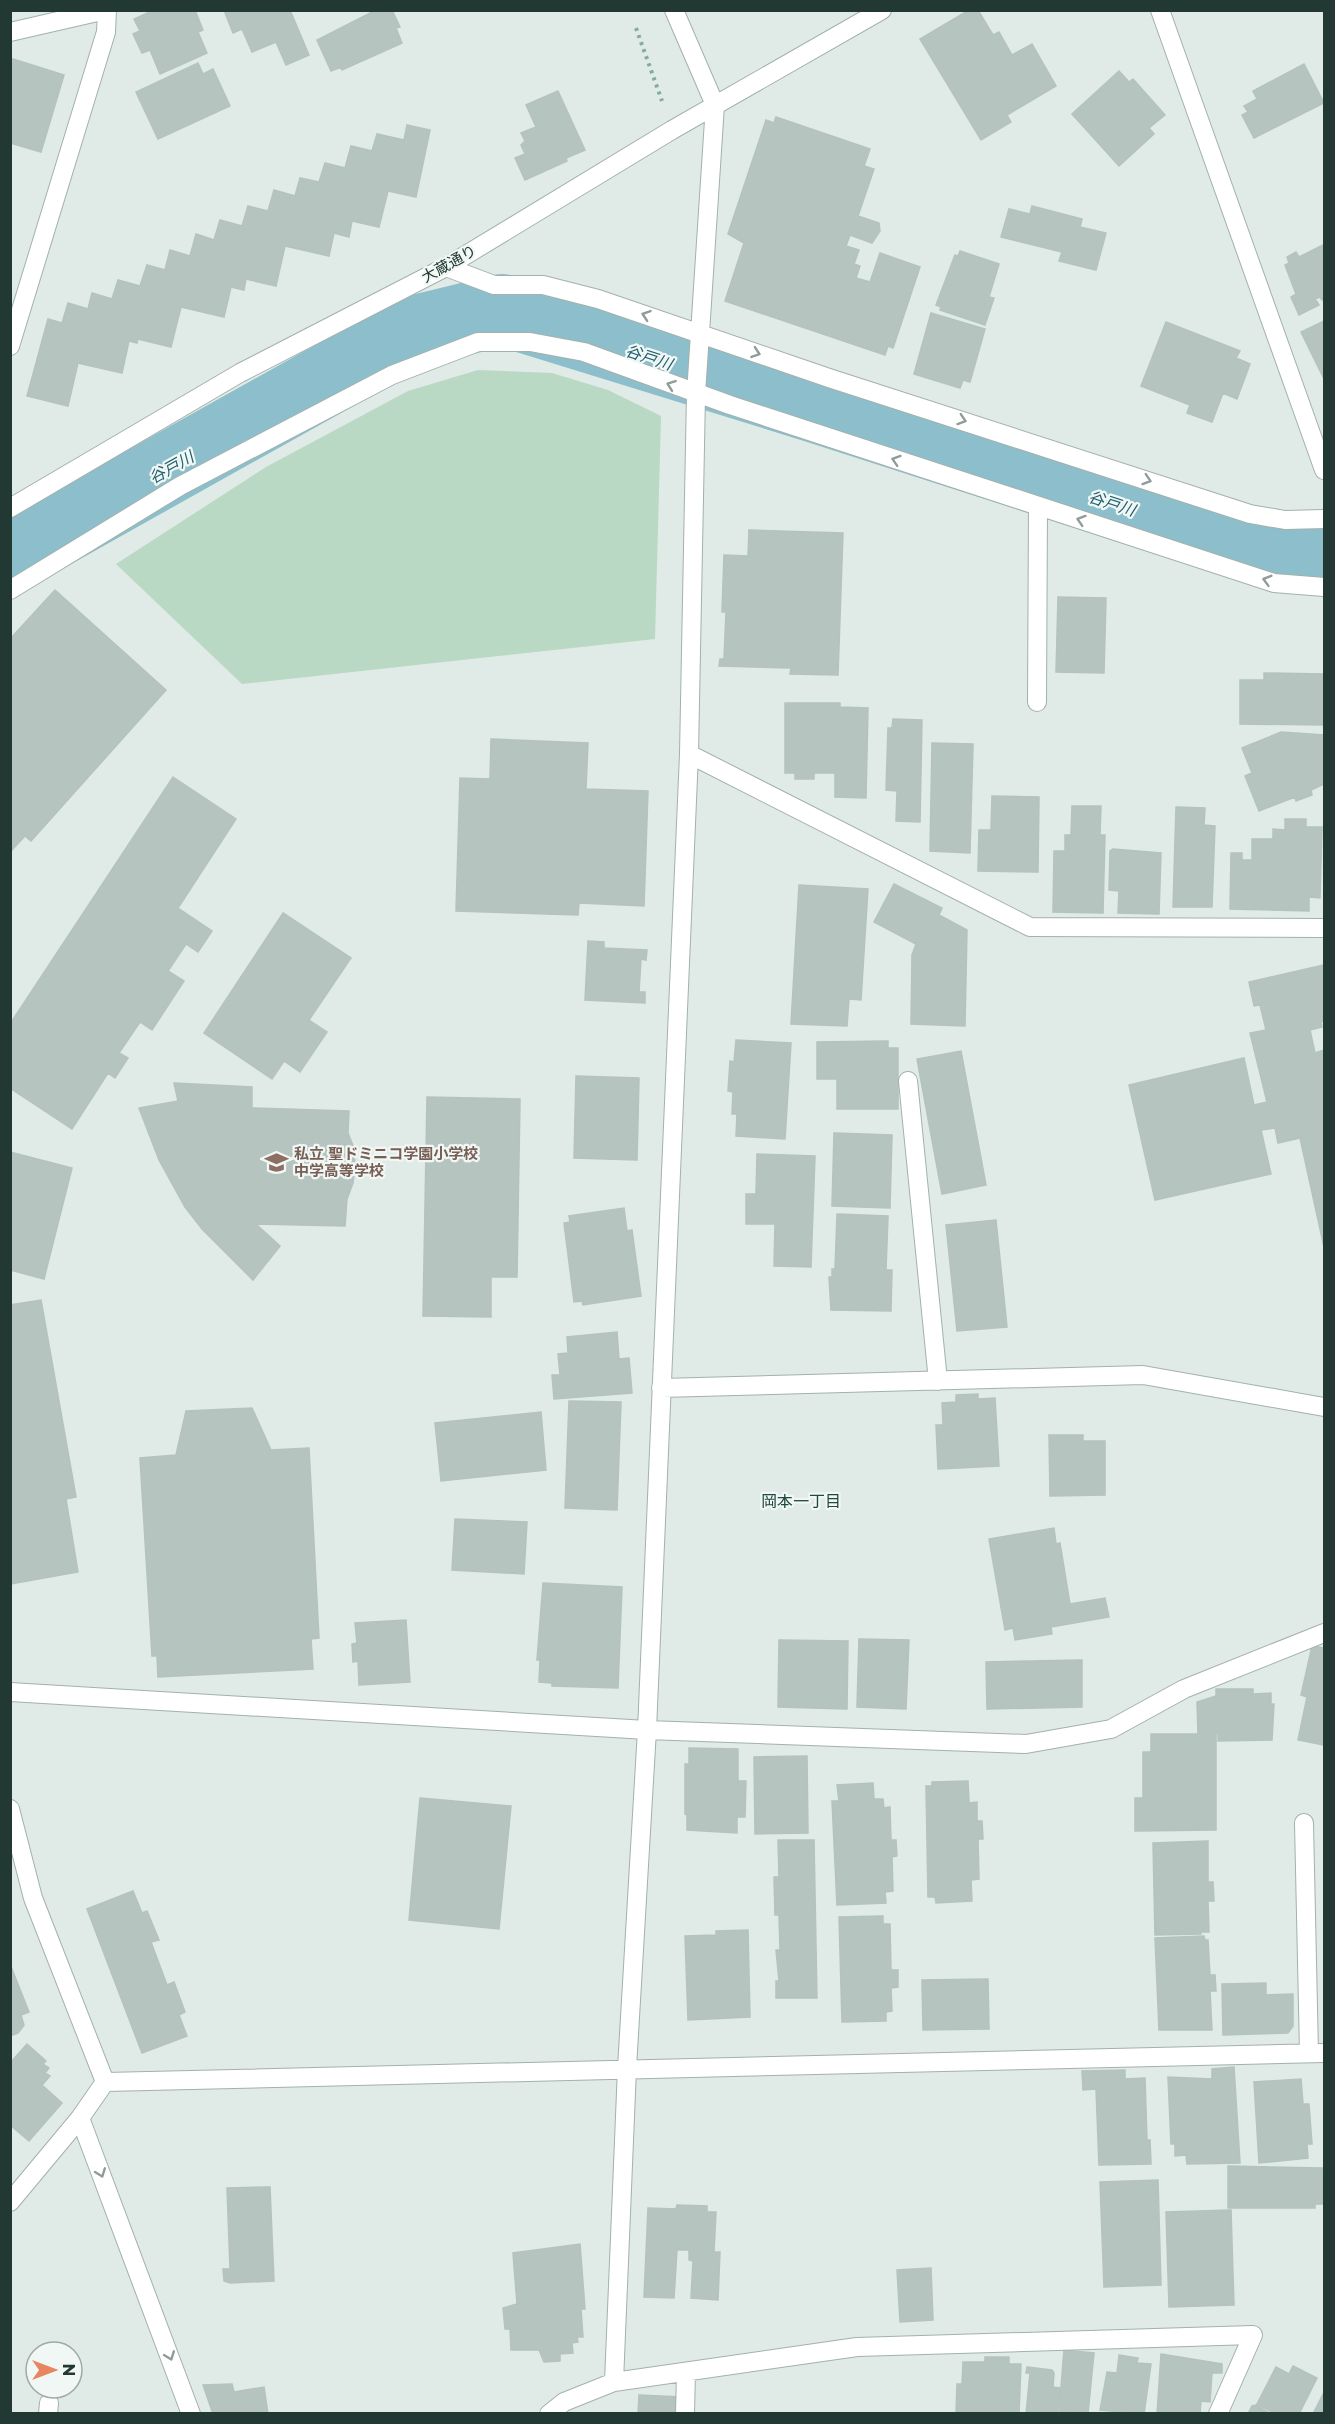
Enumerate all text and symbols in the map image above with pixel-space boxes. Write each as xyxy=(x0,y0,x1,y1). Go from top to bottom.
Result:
street label: 大蔵通り xyxy=(418,241,480,286)
one-way arrow xyxy=(641,310,652,322)
water label: 谷戸川 xyxy=(623,341,677,375)
one-way arrow xyxy=(750,346,761,359)
one-way arrow xyxy=(666,379,677,392)
one-way arrow xyxy=(956,413,967,425)
water label: 谷戸川 xyxy=(146,447,199,487)
one-way arrow xyxy=(891,455,902,467)
one-way arrow xyxy=(1141,472,1152,485)
water label: 谷戸川 xyxy=(1086,487,1140,521)
one-way arrow xyxy=(1076,515,1087,528)
one-way arrow xyxy=(1262,575,1273,587)
place label: 私立 聖ドミニコ学園小学校 中学高等学校 xyxy=(294,1144,478,1180)
school or university icon: 私立 聖ドミニコ学園小学校 中学高等学校 xyxy=(263,1150,289,1176)
district label: 岡本一丁目 xyxy=(761,1492,841,1511)
one-way arrow xyxy=(94,2167,106,2178)
north arrow xyxy=(24,2340,84,2400)
one-way arrow xyxy=(162,2350,175,2361)
text: N xyxy=(59,2364,78,2376)

